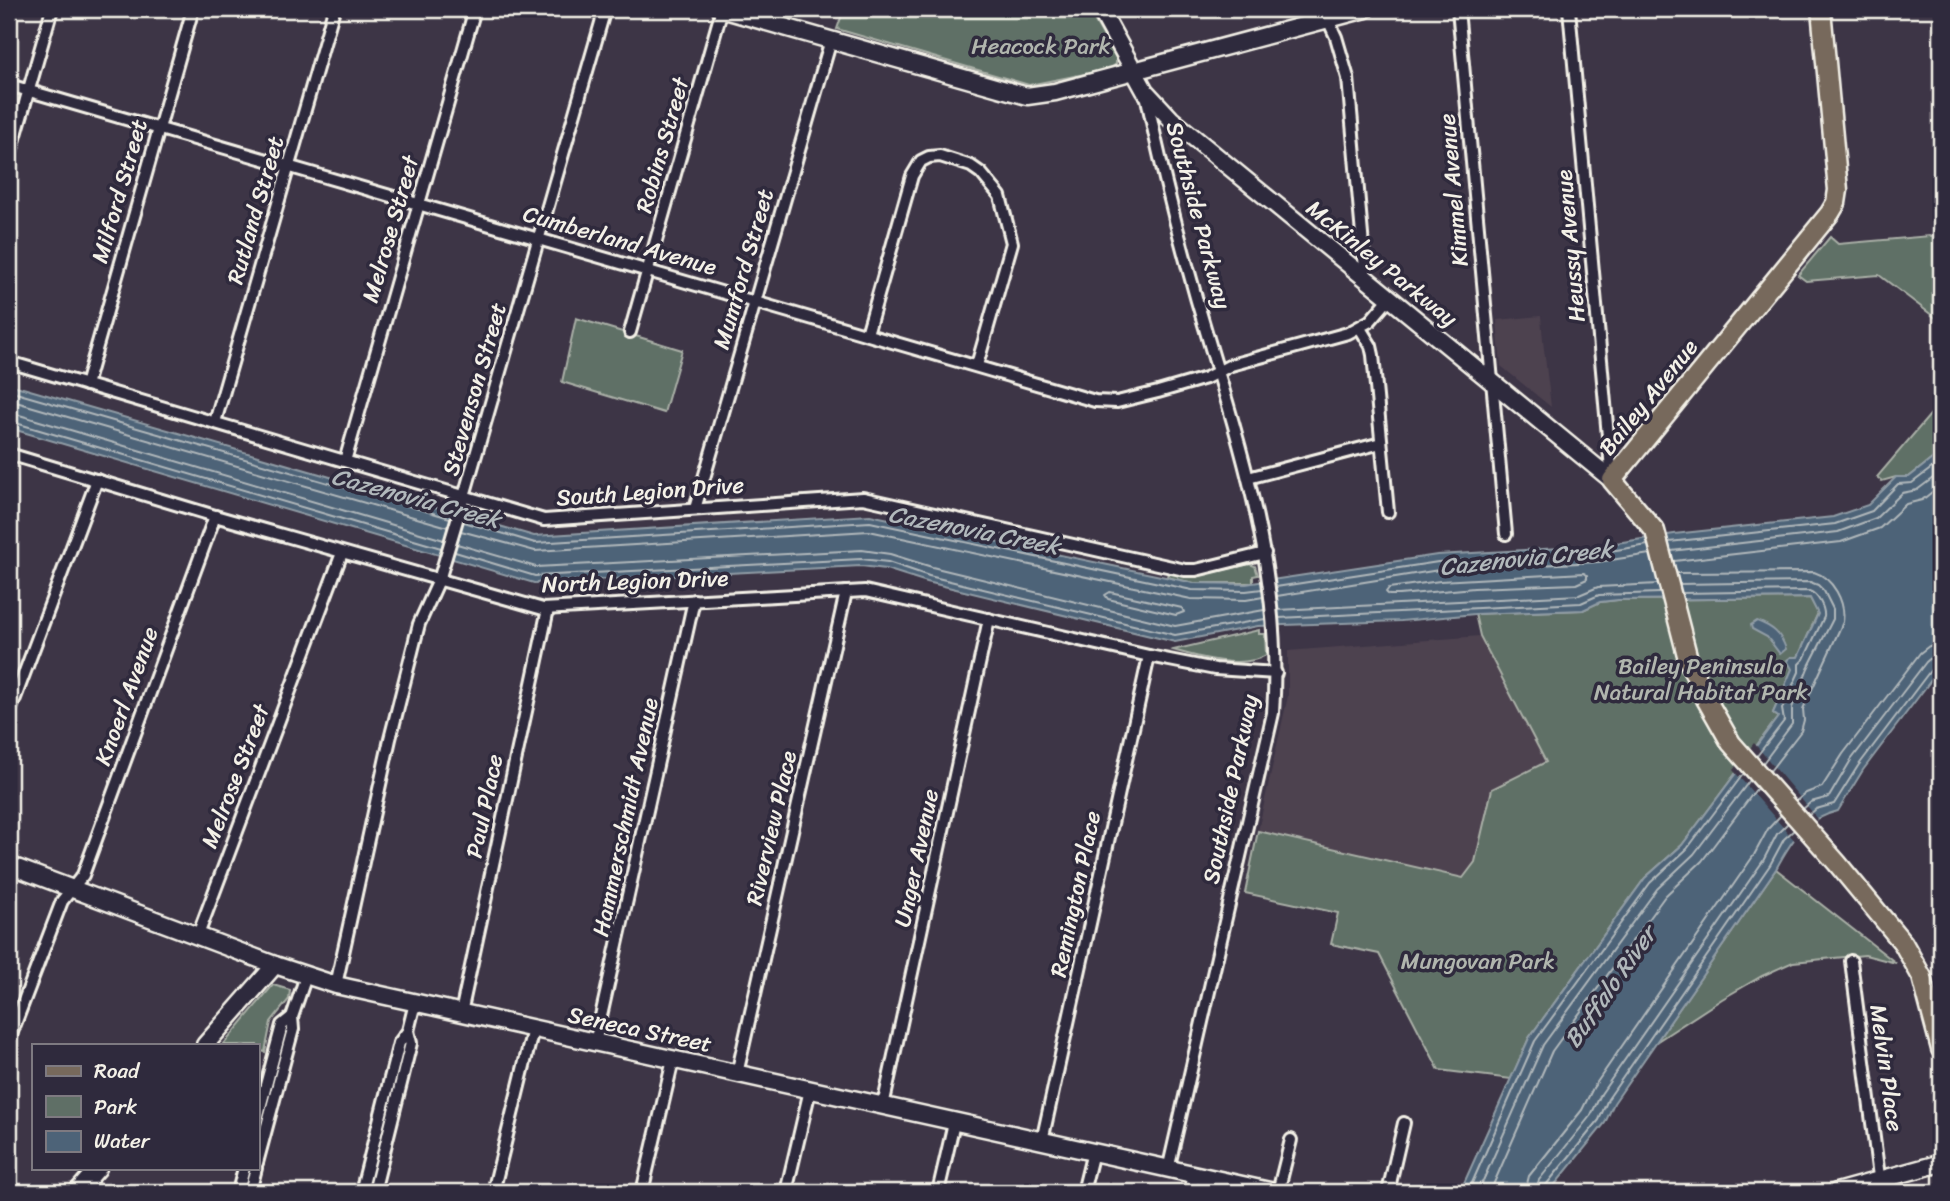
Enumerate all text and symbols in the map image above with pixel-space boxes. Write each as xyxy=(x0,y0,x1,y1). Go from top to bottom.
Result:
park label: Heacock Park xyxy=(971,26,1111,67)
street label: Robins Street xyxy=(624,71,702,218)
street label: Kimmel Avenue xyxy=(1426,112,1481,268)
street label: Milford Street xyxy=(79,114,160,268)
street label: Southside Parkway xyxy=(1154,117,1243,314)
street label: Rutland Street xyxy=(215,131,296,289)
street label: Melrose Street xyxy=(350,149,432,308)
street label: Heussy Avenue xyxy=(1543,168,1598,324)
street label: Mumford Street xyxy=(701,184,786,354)
street label: McKinley Parkway xyxy=(1297,189,1467,338)
street label: Cumberland Avenue xyxy=(518,193,722,288)
street label: Stevenson Street xyxy=(430,298,519,481)
street label: Bailey Avenue xyxy=(1588,329,1709,465)
water label: Cazenovia Creek xyxy=(327,455,508,542)
street label: South Legion Drive xyxy=(555,464,746,519)
water label: Cazenovia Creek xyxy=(885,493,1066,568)
water label: Cazenovia Creek xyxy=(1438,528,1618,588)
street label: North Legion Drive xyxy=(541,558,729,605)
street label: Knoerl Avenue xyxy=(82,621,171,771)
park label: Bailey Peninsula Natural Habitat Park xyxy=(1594,646,1808,713)
street label: Southside Parkway xyxy=(1190,690,1271,888)
street label: Hammerschmidt Avenue xyxy=(580,694,671,940)
street label: Melrose Street xyxy=(189,696,282,854)
street label: Riverview Place xyxy=(734,747,809,910)
street label: Paul Place xyxy=(453,750,516,862)
street label: Unger Avenue xyxy=(882,785,951,931)
street label: Remington Place xyxy=(1038,807,1113,981)
water label: Buffalo River xyxy=(1552,914,1670,1057)
park label: Mungovan Park xyxy=(1401,941,1555,982)
street label: Seneca Street xyxy=(564,994,716,1065)
street label: Melvin Place xyxy=(1857,1002,1916,1134)
legend xyxy=(32,1044,259,1170)
text: Road xyxy=(94,1052,141,1090)
text: Park xyxy=(94,1088,137,1126)
text: Water xyxy=(94,1122,151,1160)

